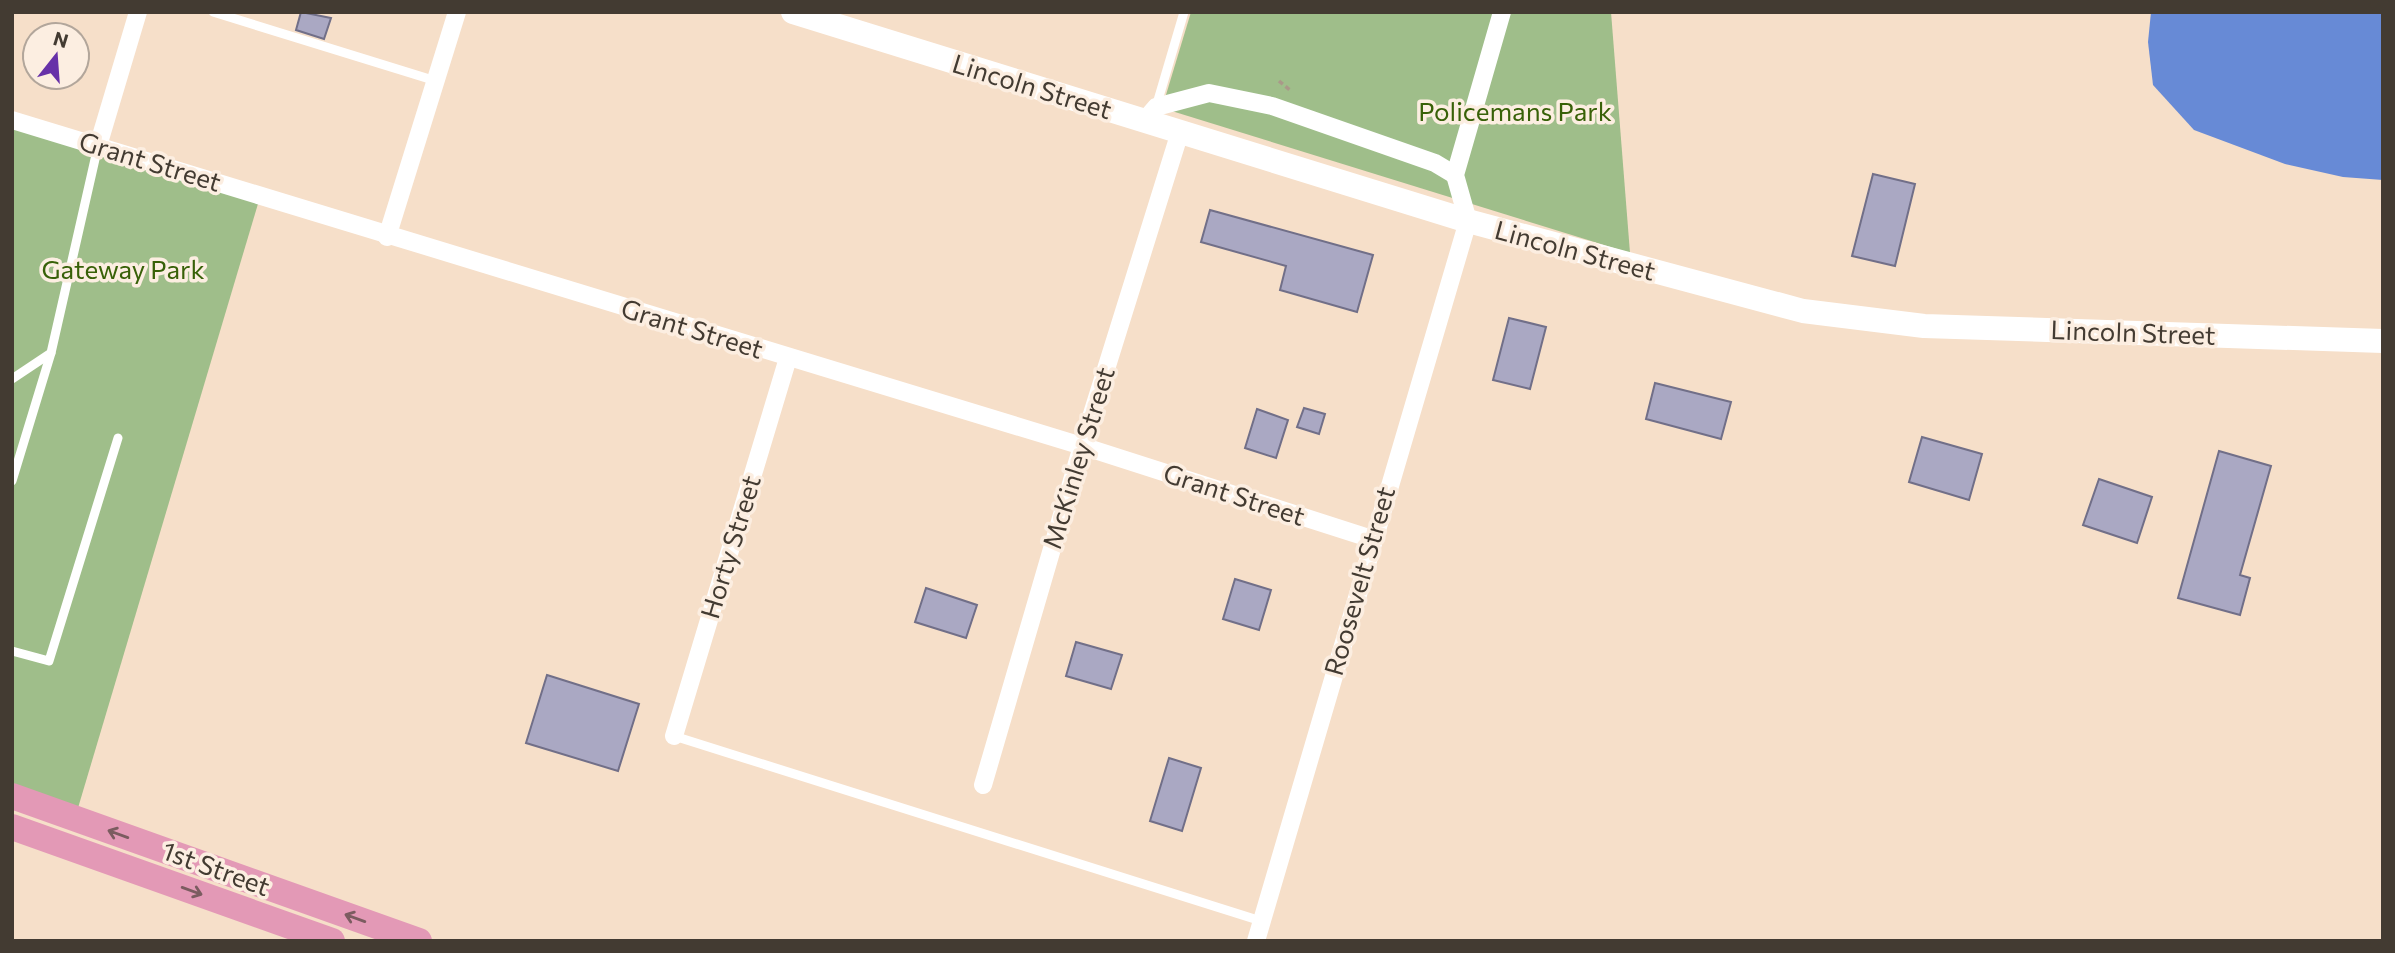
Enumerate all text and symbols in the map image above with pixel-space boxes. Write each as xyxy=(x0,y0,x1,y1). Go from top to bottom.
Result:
north arrow xyxy=(21,21,91,91)
text: N xyxy=(51,26,71,52)
street label: Lincoln Street xyxy=(949,47,1116,124)
park label: Policemans Park xyxy=(1418,95,1612,126)
street label: Grant Street xyxy=(76,124,225,197)
street label: Lincoln Street xyxy=(1492,213,1659,286)
park label: Gateway Park xyxy=(41,253,205,284)
street label: Grant Street xyxy=(618,291,767,364)
street label: Lincoln Street xyxy=(2050,313,2216,350)
street label: McKinley Street xyxy=(1035,363,1120,552)
street label: Grant Street xyxy=(1160,456,1309,531)
street label: Horty Street xyxy=(693,471,766,622)
street label: Roosevelt Street xyxy=(1317,483,1400,679)
one-way arrow xyxy=(107,826,129,839)
street label: 1st Street xyxy=(159,834,274,901)
one-way arrow xyxy=(180,886,202,898)
one-way arrow xyxy=(345,911,366,924)

